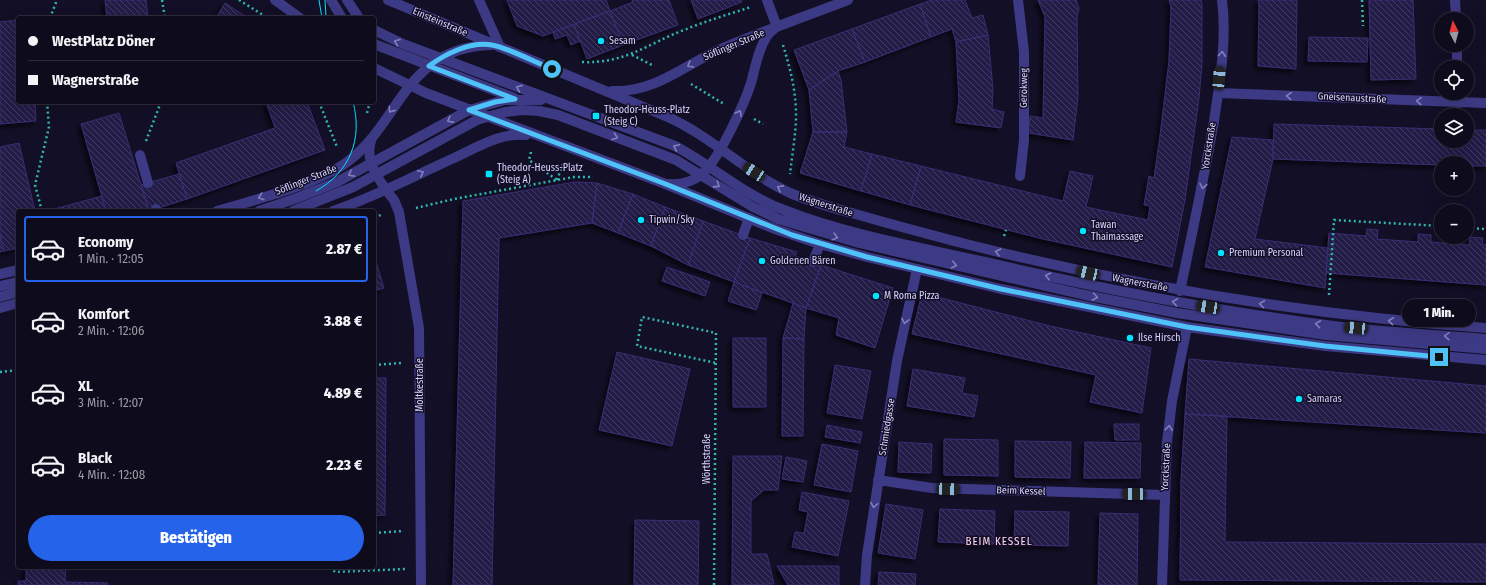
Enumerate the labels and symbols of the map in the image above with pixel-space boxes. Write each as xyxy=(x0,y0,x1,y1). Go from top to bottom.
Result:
street label: Einsteinstraße xyxy=(411,5,469,39)
north arrow xyxy=(1434,12,1474,52)
street label: Söflinger Straße xyxy=(702,27,766,63)
place label: Sesam xyxy=(609,35,636,47)
marker: Sesam xyxy=(596,36,606,46)
one-way arrow xyxy=(394,38,401,46)
one-way arrow xyxy=(1217,51,1226,57)
route start xyxy=(543,60,561,78)
one-way arrow xyxy=(687,61,694,68)
car xyxy=(1212,66,1226,90)
street label: Gerokweg xyxy=(1018,68,1030,108)
one-way arrow xyxy=(516,84,523,92)
street label: Gneisenaustraße xyxy=(1317,90,1387,106)
one-way arrow xyxy=(1286,91,1292,100)
one-way arrow xyxy=(1416,97,1422,106)
place label: Theodor-Heuss-Platz (Steig C) xyxy=(604,104,690,128)
one-way arrow xyxy=(388,106,396,113)
one-way arrow xyxy=(734,110,741,117)
marker: Theodor-Heuss-Platz (Steig C) xyxy=(591,111,601,121)
one-way arrow xyxy=(447,115,454,123)
street label: Yorckstraße xyxy=(1199,121,1219,170)
one-way arrow xyxy=(611,132,618,140)
one-way arrow xyxy=(673,144,681,152)
car xyxy=(741,160,767,184)
street label: Söflinger Straße xyxy=(273,162,339,198)
place label: Theodor-Heuss-Platz (Steig A) xyxy=(497,162,583,186)
one-way arrow xyxy=(348,169,355,177)
marker: Theodor-Heuss-Platz (Steig A) xyxy=(484,169,494,179)
one-way arrow xyxy=(417,170,425,178)
one-way arrow xyxy=(713,180,720,188)
one-way arrow xyxy=(1199,183,1208,189)
one-way arrow xyxy=(777,185,785,192)
street label: Wagnerstraße xyxy=(797,191,855,219)
one-way arrow xyxy=(257,192,264,201)
place label: Tipwin/Sky xyxy=(649,214,695,226)
marker: Tipwin/Sky xyxy=(636,215,646,225)
place label: Tawan Thaimassage xyxy=(1091,219,1144,243)
marker: Tawan Thaimassage xyxy=(1078,226,1088,236)
one-way arrow xyxy=(832,232,839,241)
place label: Premium Personal xyxy=(1229,247,1303,259)
one-way arrow xyxy=(994,248,1001,256)
marker: Premium Personal xyxy=(1216,248,1226,258)
place label: Goldenen Bären xyxy=(770,255,836,267)
marker: Goldenen Bären xyxy=(757,256,767,266)
one-way arrow xyxy=(951,261,958,269)
car xyxy=(1075,264,1101,282)
street label: Wagnerstraße xyxy=(1111,272,1169,294)
one-way arrow xyxy=(1045,273,1051,281)
place label: M Roma Pizza xyxy=(884,290,939,302)
marker: M Roma Pizza xyxy=(871,291,881,301)
one-way arrow xyxy=(1092,292,1098,300)
one-way arrow xyxy=(1172,298,1179,307)
car xyxy=(1195,299,1221,315)
callout: 1 Min. xyxy=(1402,299,1476,327)
one-way arrow xyxy=(1259,300,1265,309)
one-way arrow xyxy=(1388,316,1394,325)
one-way arrow xyxy=(902,318,910,324)
one-way arrow xyxy=(1315,320,1321,329)
car xyxy=(1344,321,1368,335)
place label: Ilse Hirsch xyxy=(1138,332,1181,344)
one-way arrow xyxy=(1444,332,1450,341)
marker: Ilse Hirsch xyxy=(1125,333,1135,343)
route end xyxy=(1430,348,1448,366)
street label: Moltkestraße xyxy=(414,358,426,412)
place label: Samaras xyxy=(1307,393,1342,405)
marker: Samaras xyxy=(1294,394,1304,404)
street label: Schmiedgasse xyxy=(877,397,897,456)
one-way arrow xyxy=(1164,425,1173,431)
street label: Wörthstraße xyxy=(701,434,713,484)
street label: Yorckstraße xyxy=(1159,443,1173,491)
car xyxy=(936,483,960,495)
street label: Beim Kessel xyxy=(996,484,1046,498)
car xyxy=(1122,488,1146,500)
one-way arrow xyxy=(871,502,879,508)
district label: BEIM KESSEL xyxy=(965,535,1033,548)

